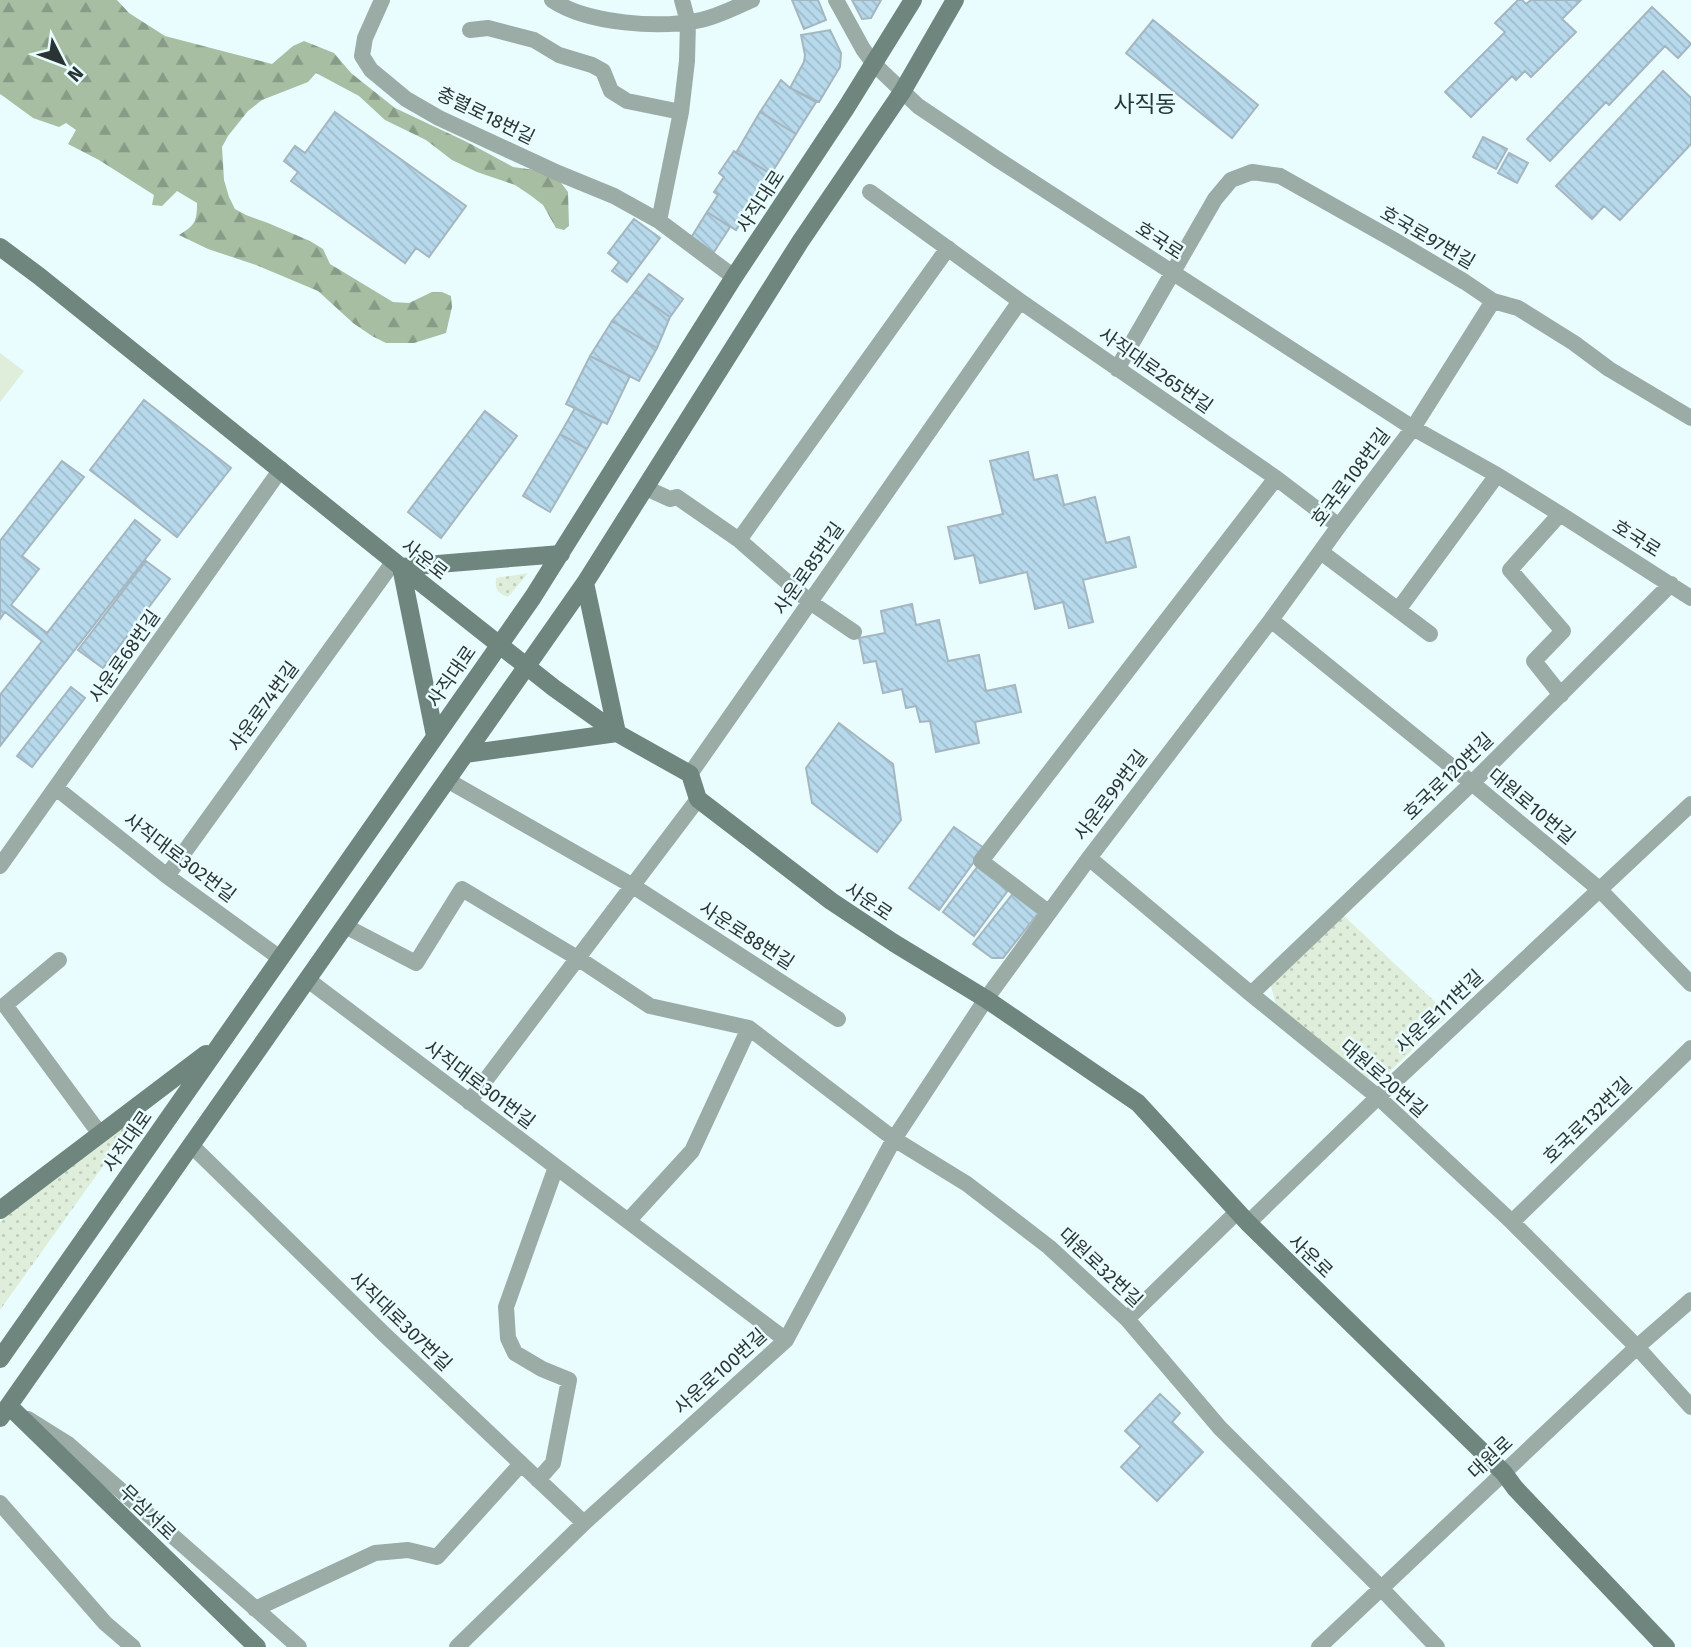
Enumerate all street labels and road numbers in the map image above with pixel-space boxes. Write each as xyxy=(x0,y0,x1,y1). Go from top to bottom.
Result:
street label: 충렬로18번길 xyxy=(433,82,539,149)
street label: 사직대로 xyxy=(732,166,789,237)
street label: 호국로97번길 xyxy=(1376,201,1479,274)
street label: 호국로 xyxy=(1131,216,1188,264)
street label: 사직대로265번길 xyxy=(1094,323,1217,418)
street label: 호국로108번길 xyxy=(1306,424,1395,531)
street label: 호국로 xyxy=(1608,515,1665,562)
street label: 사운로85번길 xyxy=(768,518,849,619)
street label: 사운로 xyxy=(397,534,452,585)
street label: 사운로68번길 xyxy=(84,605,165,707)
street label: 사직대로 xyxy=(422,641,481,712)
street label: 사운로74번길 xyxy=(223,657,304,756)
street label: 호국로120번길 xyxy=(1399,728,1498,825)
street label: 사운로99번길 xyxy=(1069,746,1152,845)
street label: 대원로10번길 xyxy=(1484,763,1580,849)
street label: 사직대로302번길 xyxy=(119,808,240,907)
street label: 사운로 xyxy=(841,877,897,926)
street label: 사운로88번길 xyxy=(695,896,798,975)
street label: 사운로111번길 xyxy=(1391,965,1488,1058)
street label: 대원로20번길 xyxy=(1336,1034,1432,1122)
street label: 사직대로301번길 xyxy=(420,1035,540,1134)
street label: 호국로132번길 xyxy=(1538,1072,1636,1168)
street label: 사직대로 xyxy=(98,1106,157,1177)
street label: 대원로32번길 xyxy=(1054,1223,1147,1312)
street label: 사운로 xyxy=(1284,1230,1338,1283)
street label: 사직대로307번길 xyxy=(345,1267,456,1376)
street label: 사운로100번길 xyxy=(669,1324,771,1419)
street label: 대원로 xyxy=(1463,1431,1517,1484)
street label: 무심서로 xyxy=(115,1480,181,1545)

